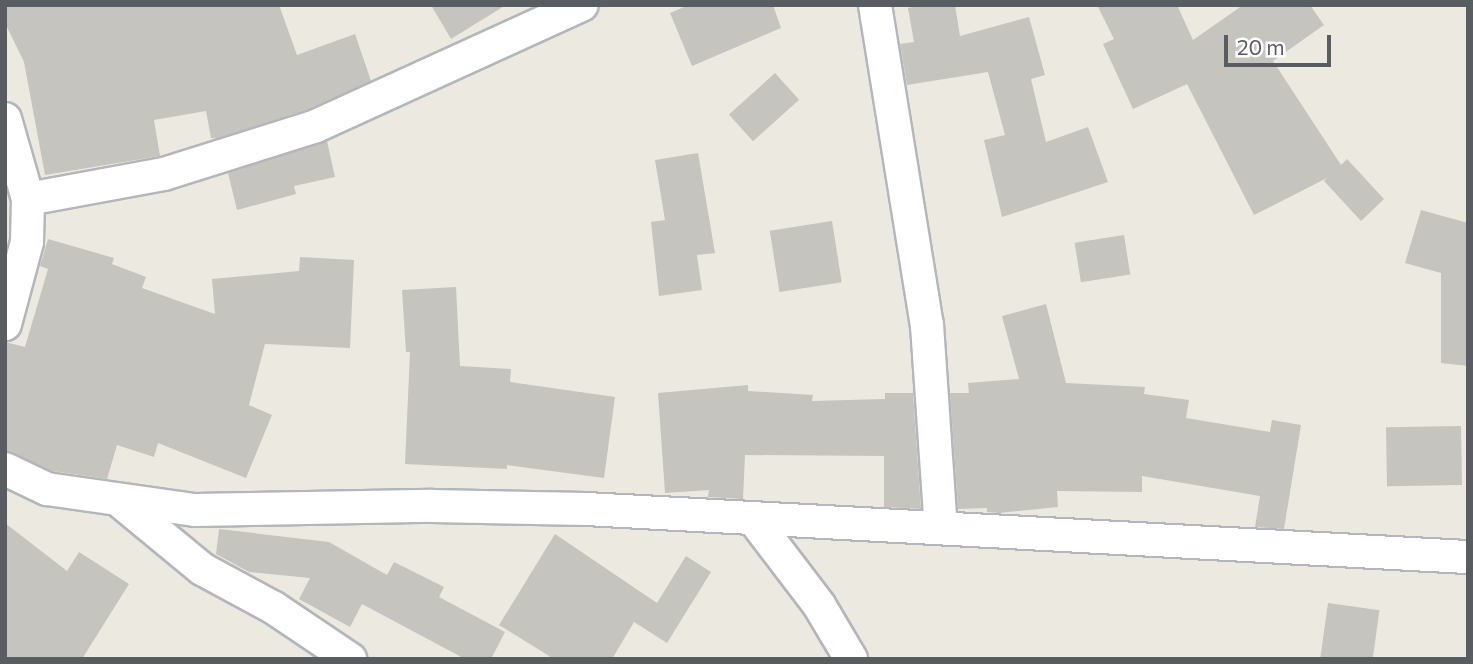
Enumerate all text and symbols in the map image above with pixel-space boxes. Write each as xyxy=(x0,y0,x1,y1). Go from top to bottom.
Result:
scale bar xyxy=(1228,21,1335,65)
text: 20 m xyxy=(1237,34,1285,59)

